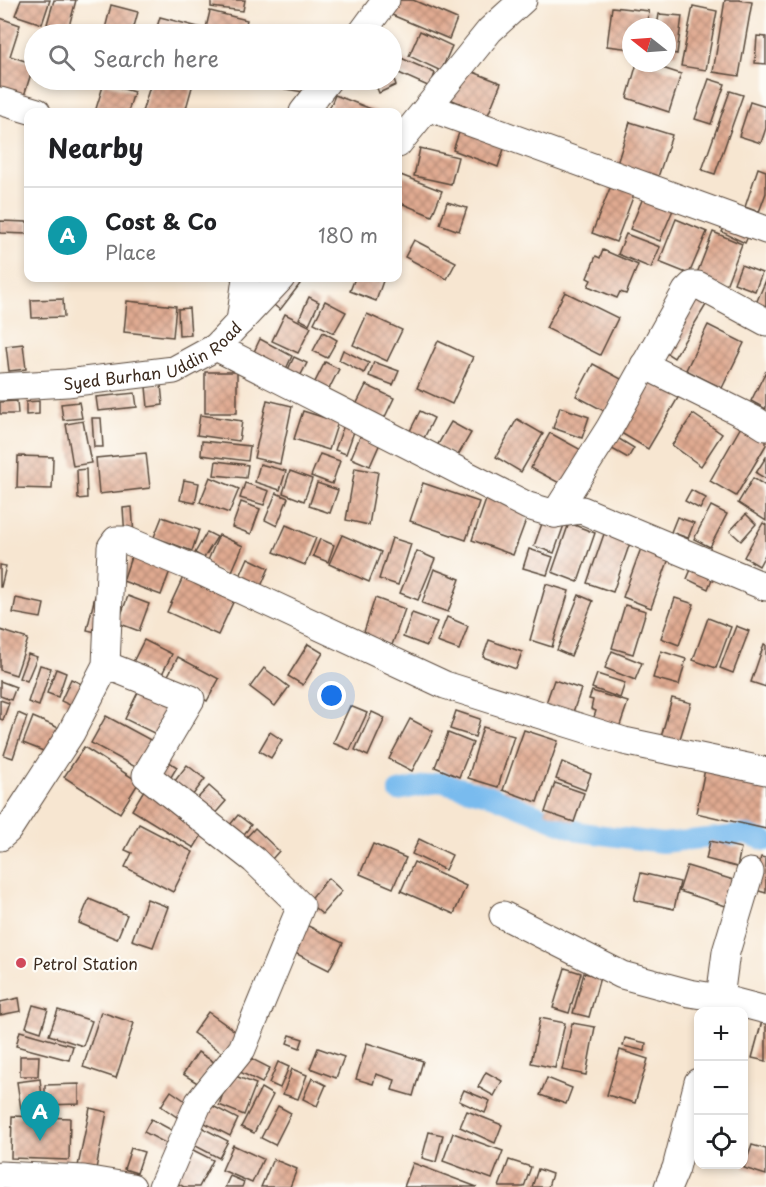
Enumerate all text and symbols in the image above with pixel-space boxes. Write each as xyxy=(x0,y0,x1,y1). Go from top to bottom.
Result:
north arrow xyxy=(622,18,676,72)
search box xyxy=(24,24,402,90)
icon: search xyxy=(45,41,78,74)
text: Search here xyxy=(93,41,219,74)
text: Nearby xyxy=(48,128,143,167)
text: Cost & Co xyxy=(105,204,217,237)
text: A xyxy=(60,220,75,250)
text: 180 m xyxy=(318,220,378,250)
text: Place xyxy=(105,237,156,267)
street label: Syed Burhan Uddin Road xyxy=(62,316,247,395)
your location xyxy=(317,681,346,710)
place label: Petrol Station xyxy=(33,951,138,975)
marker: Petrol Station xyxy=(14,956,28,970)
map controls xyxy=(694,1007,748,1169)
button: + xyxy=(694,1007,748,1061)
button: − xyxy=(694,1061,748,1115)
pin: A xyxy=(20,1092,60,1141)
button: locate xyxy=(694,1115,748,1169)

